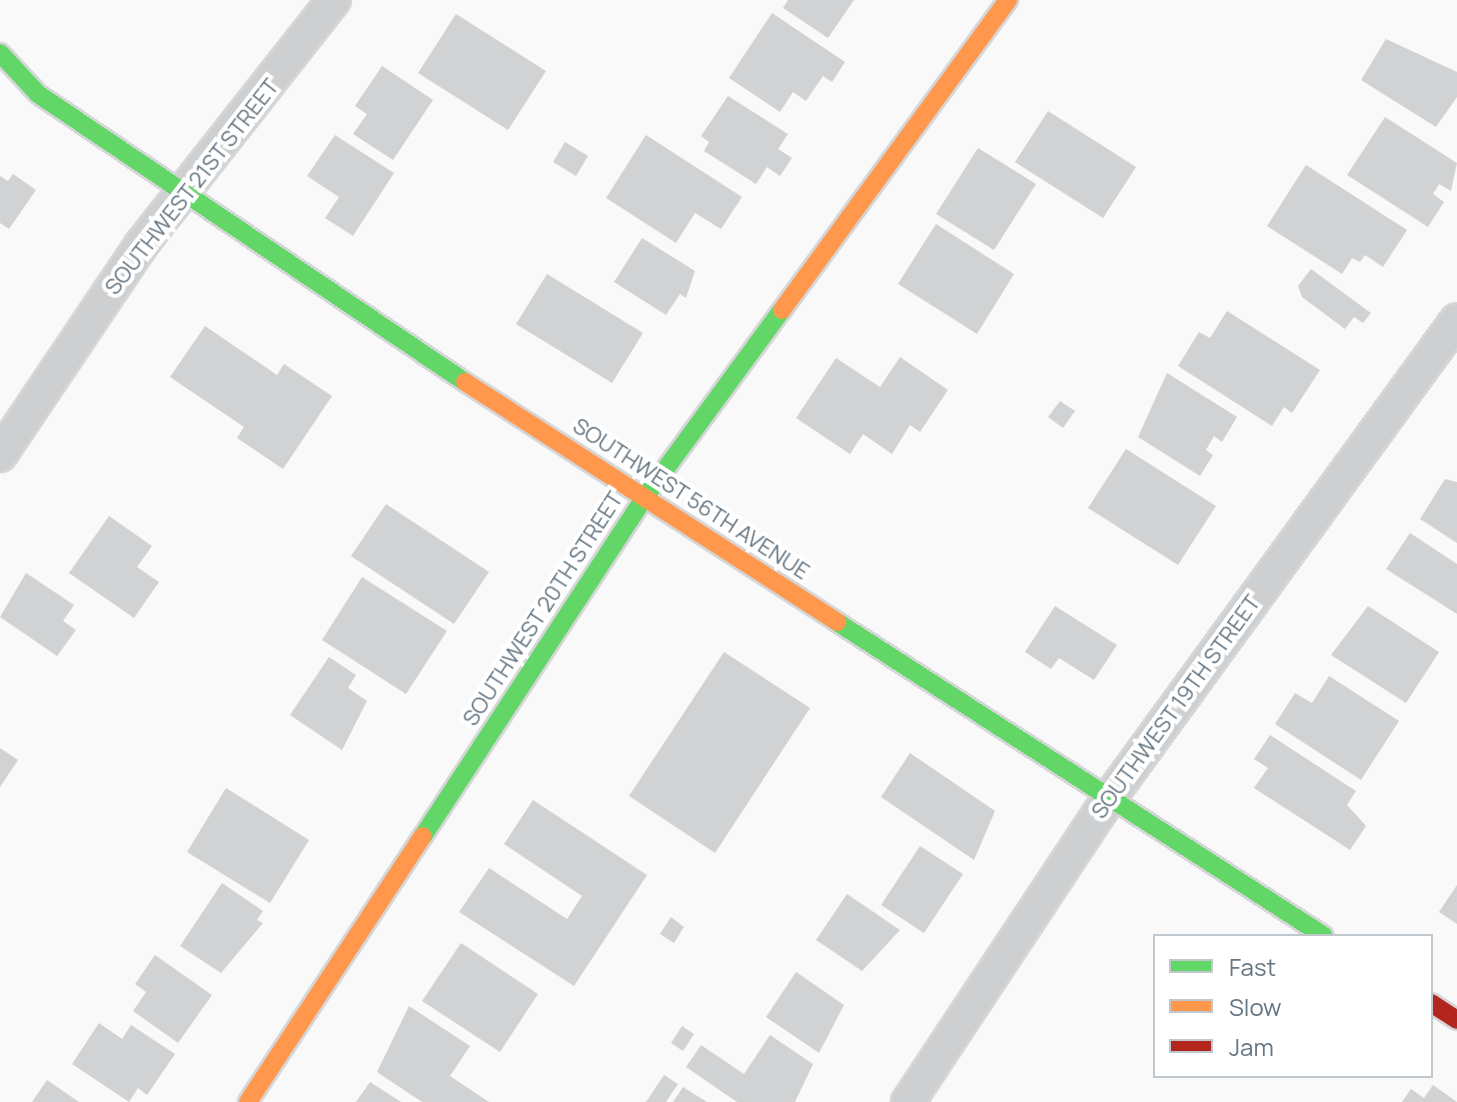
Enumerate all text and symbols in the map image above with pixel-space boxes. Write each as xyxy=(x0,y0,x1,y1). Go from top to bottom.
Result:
street label: SOUTHWEST 21ST STREET xyxy=(99,73,285,301)
street label: SOUTHWEST 56TH AVENUE xyxy=(568,413,814,585)
street label: SOUTHWEST 20TH STREET xyxy=(457,487,629,731)
street label: SOUTHWEST 19TH STREET xyxy=(1086,590,1266,824)
legend xyxy=(1153,934,1433,1078)
text: Fast xyxy=(1229,950,1276,983)
text: Slow xyxy=(1229,990,1282,1023)
text: Jam xyxy=(1229,1030,1274,1063)

